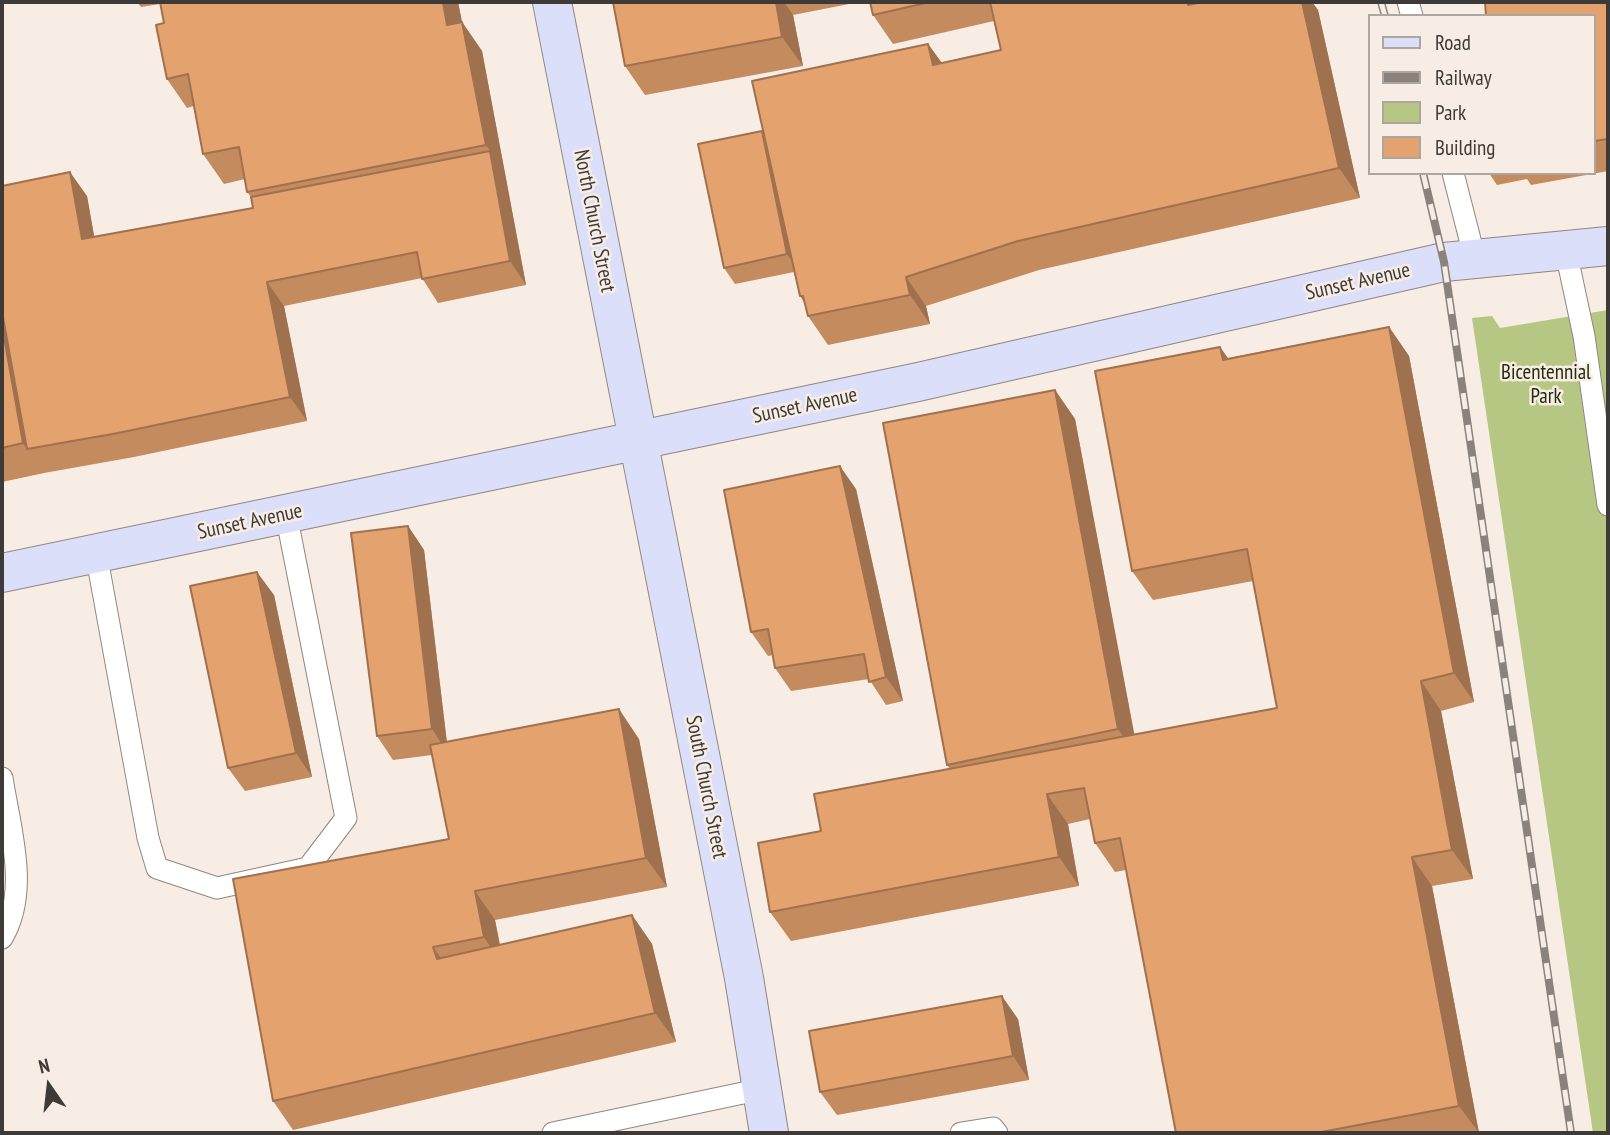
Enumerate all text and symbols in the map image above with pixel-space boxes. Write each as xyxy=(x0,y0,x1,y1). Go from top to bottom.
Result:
legend xyxy=(1368,14,1596,175)
text: Road xyxy=(1435,29,1471,56)
text: Railway xyxy=(1435,64,1492,91)
text: Park xyxy=(1435,99,1466,126)
text: Building xyxy=(1435,134,1495,161)
street label: North Church Street xyxy=(568,148,620,294)
street label: Sunset Avenue xyxy=(1303,258,1413,306)
park label: Bicentennial Park xyxy=(1501,360,1591,410)
street label: Sunset Avenue xyxy=(750,383,860,429)
street label: Sunset Avenue xyxy=(195,499,305,545)
street label: South Church Street xyxy=(680,713,732,861)
north arrow xyxy=(14,1051,84,1121)
text: N xyxy=(36,1053,52,1079)

